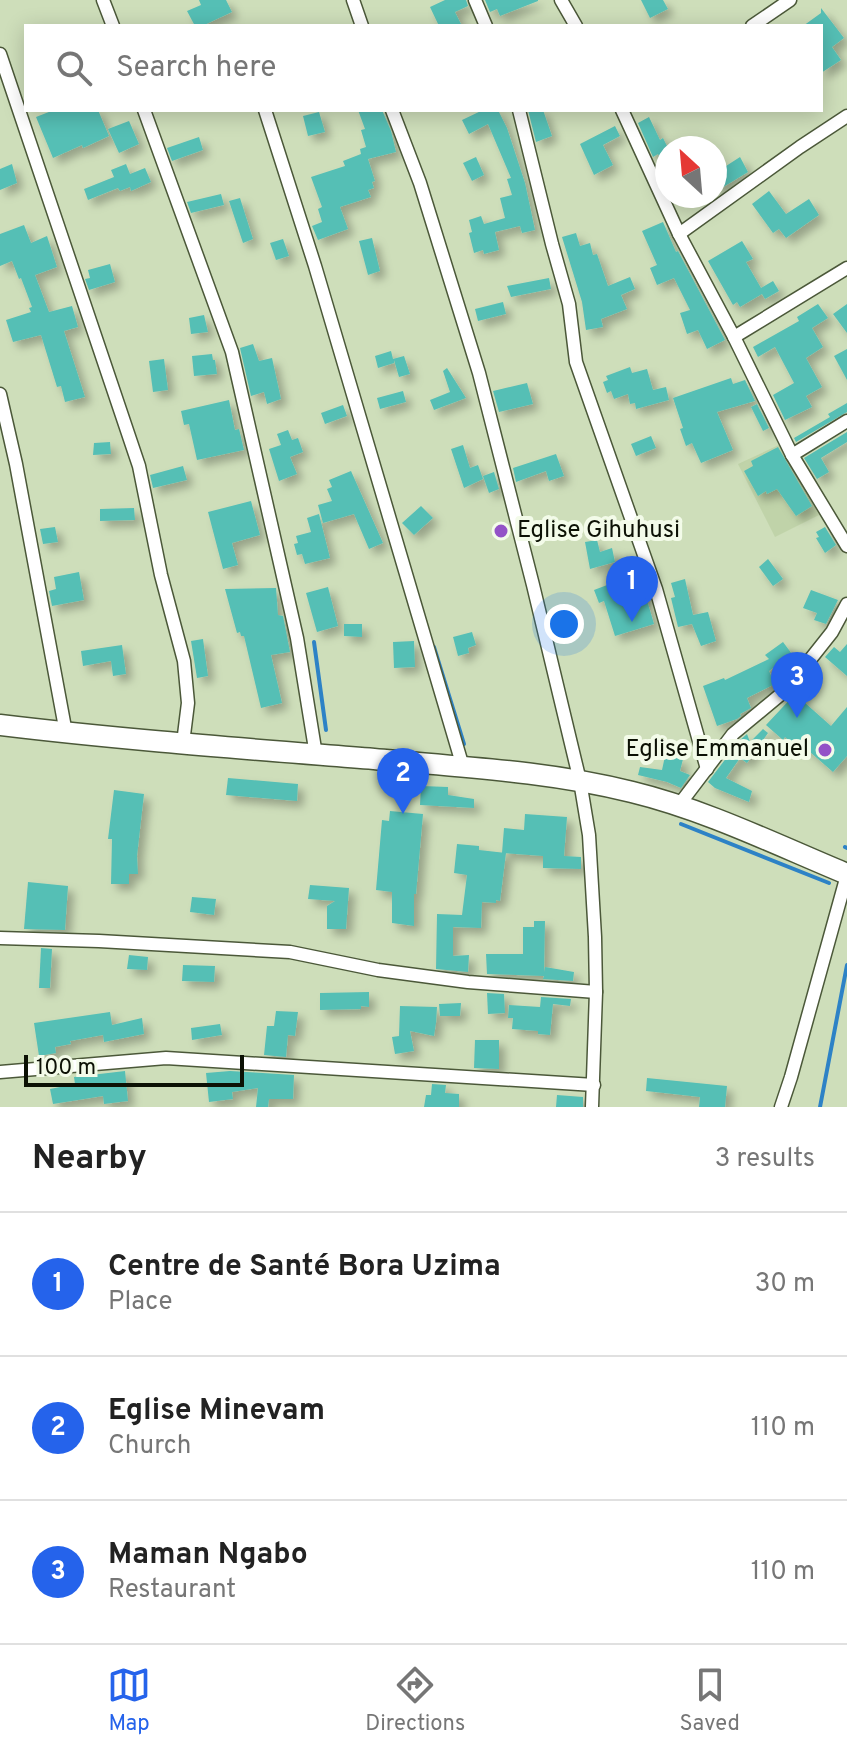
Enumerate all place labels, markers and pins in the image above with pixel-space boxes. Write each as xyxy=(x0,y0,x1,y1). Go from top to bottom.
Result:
place label: Eglise Gihuhusi xyxy=(517,516,680,546)
marker: Eglise Gihuhusi xyxy=(492,522,510,540)
pin: 1 xyxy=(606,556,658,622)
pin: 3 xyxy=(771,652,823,718)
place label: Eglise Emmanuel xyxy=(626,735,809,765)
marker: Eglise Emmanuel xyxy=(816,741,834,759)
pin: 2 xyxy=(377,748,429,814)

